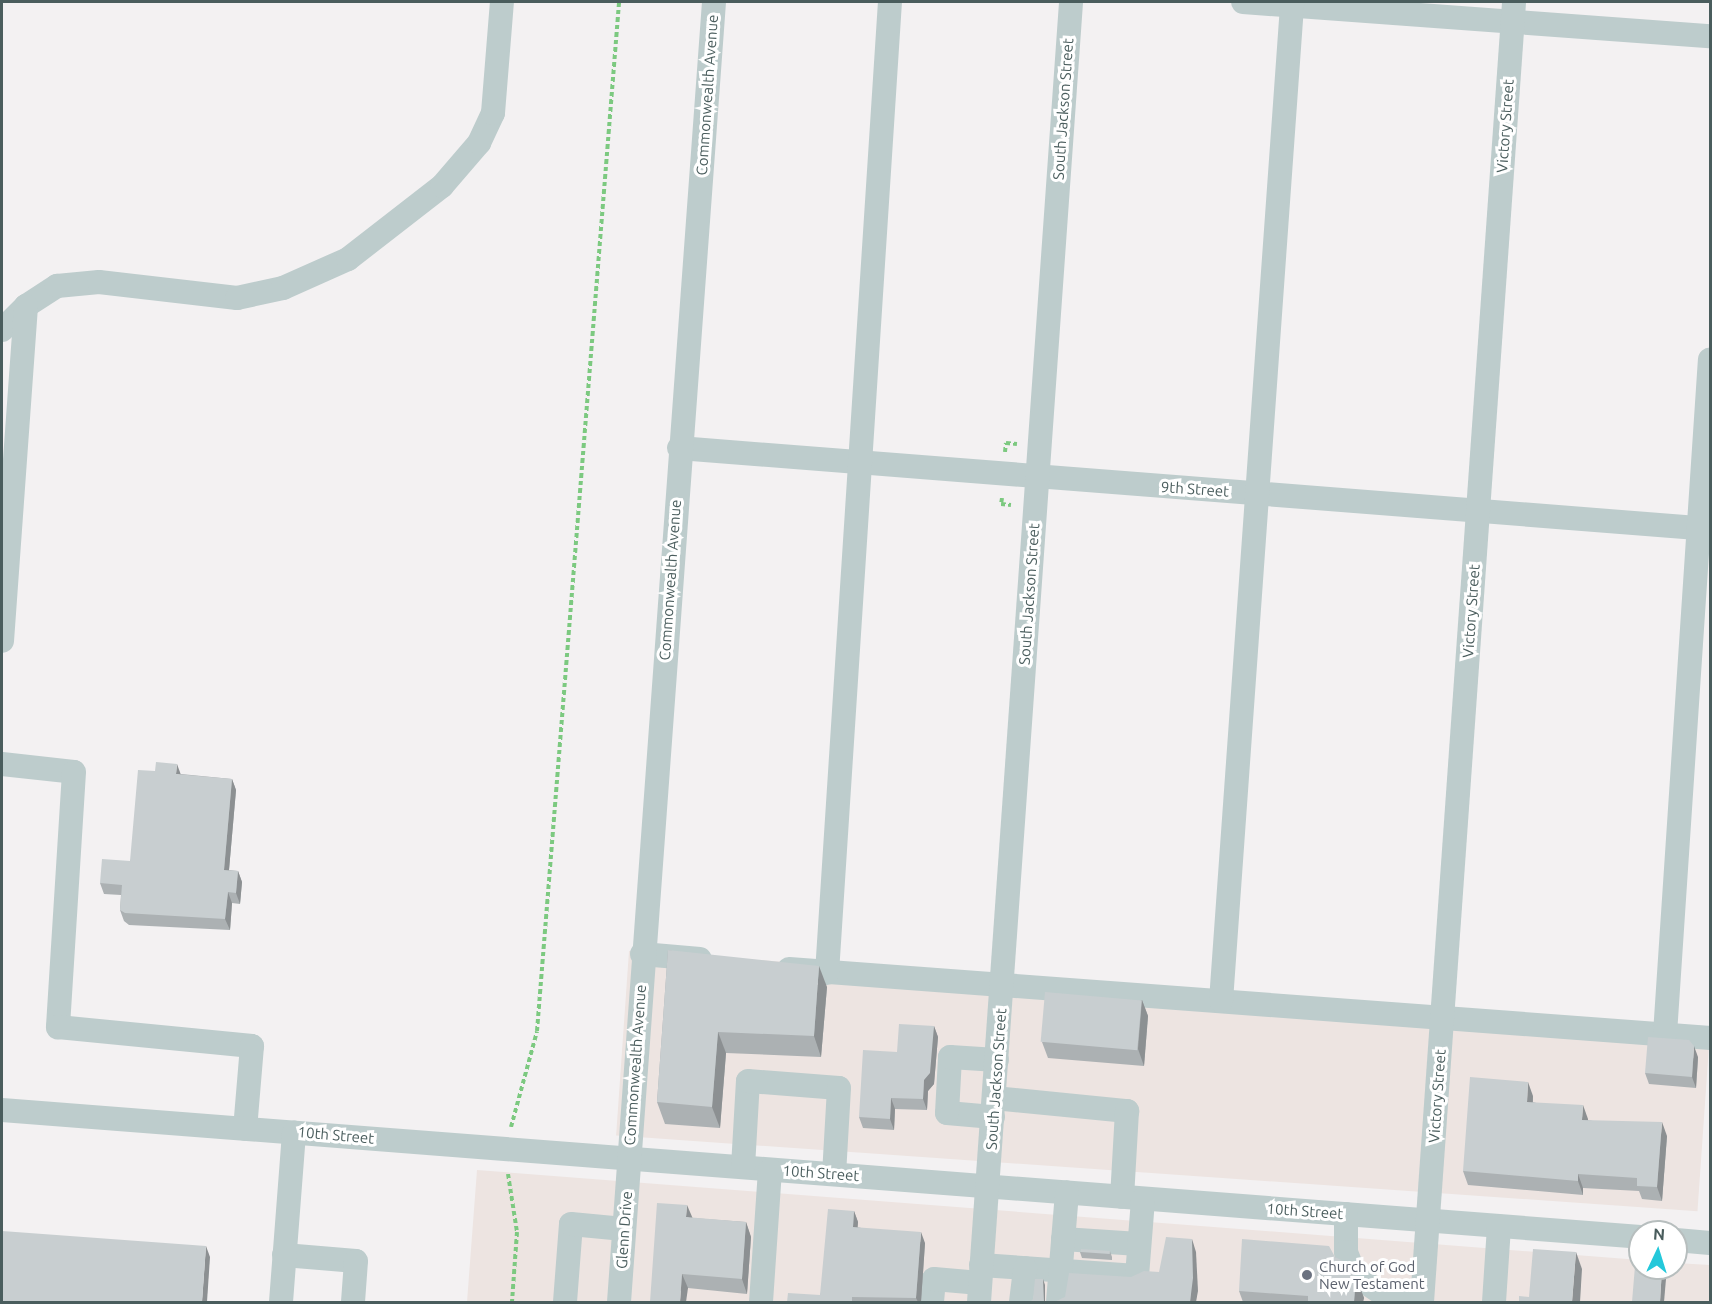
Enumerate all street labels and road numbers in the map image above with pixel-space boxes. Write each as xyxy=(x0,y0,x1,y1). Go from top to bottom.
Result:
street label: Commonwealth Avenue xyxy=(692,14,722,176)
street label: South Jackson Street xyxy=(1049,38,1077,180)
street label: Victory Street xyxy=(1493,79,1517,173)
street label: 9th Street xyxy=(1160,478,1230,500)
street label: Commonwealth Avenue xyxy=(655,499,685,661)
street label: South Jackson Street xyxy=(1015,523,1043,665)
street label: Victory Street xyxy=(1459,564,1483,658)
street label: Commonwealth Avenue xyxy=(620,984,650,1146)
street label: South Jackson Street xyxy=(982,1008,1010,1150)
street label: Victory Street xyxy=(1425,1049,1449,1143)
street label: 10th Street xyxy=(297,1123,375,1147)
street label: 10th Street xyxy=(782,1161,860,1185)
street label: Glenn Drive xyxy=(612,1190,636,1270)
street label: 10th Street xyxy=(1266,1199,1344,1223)

